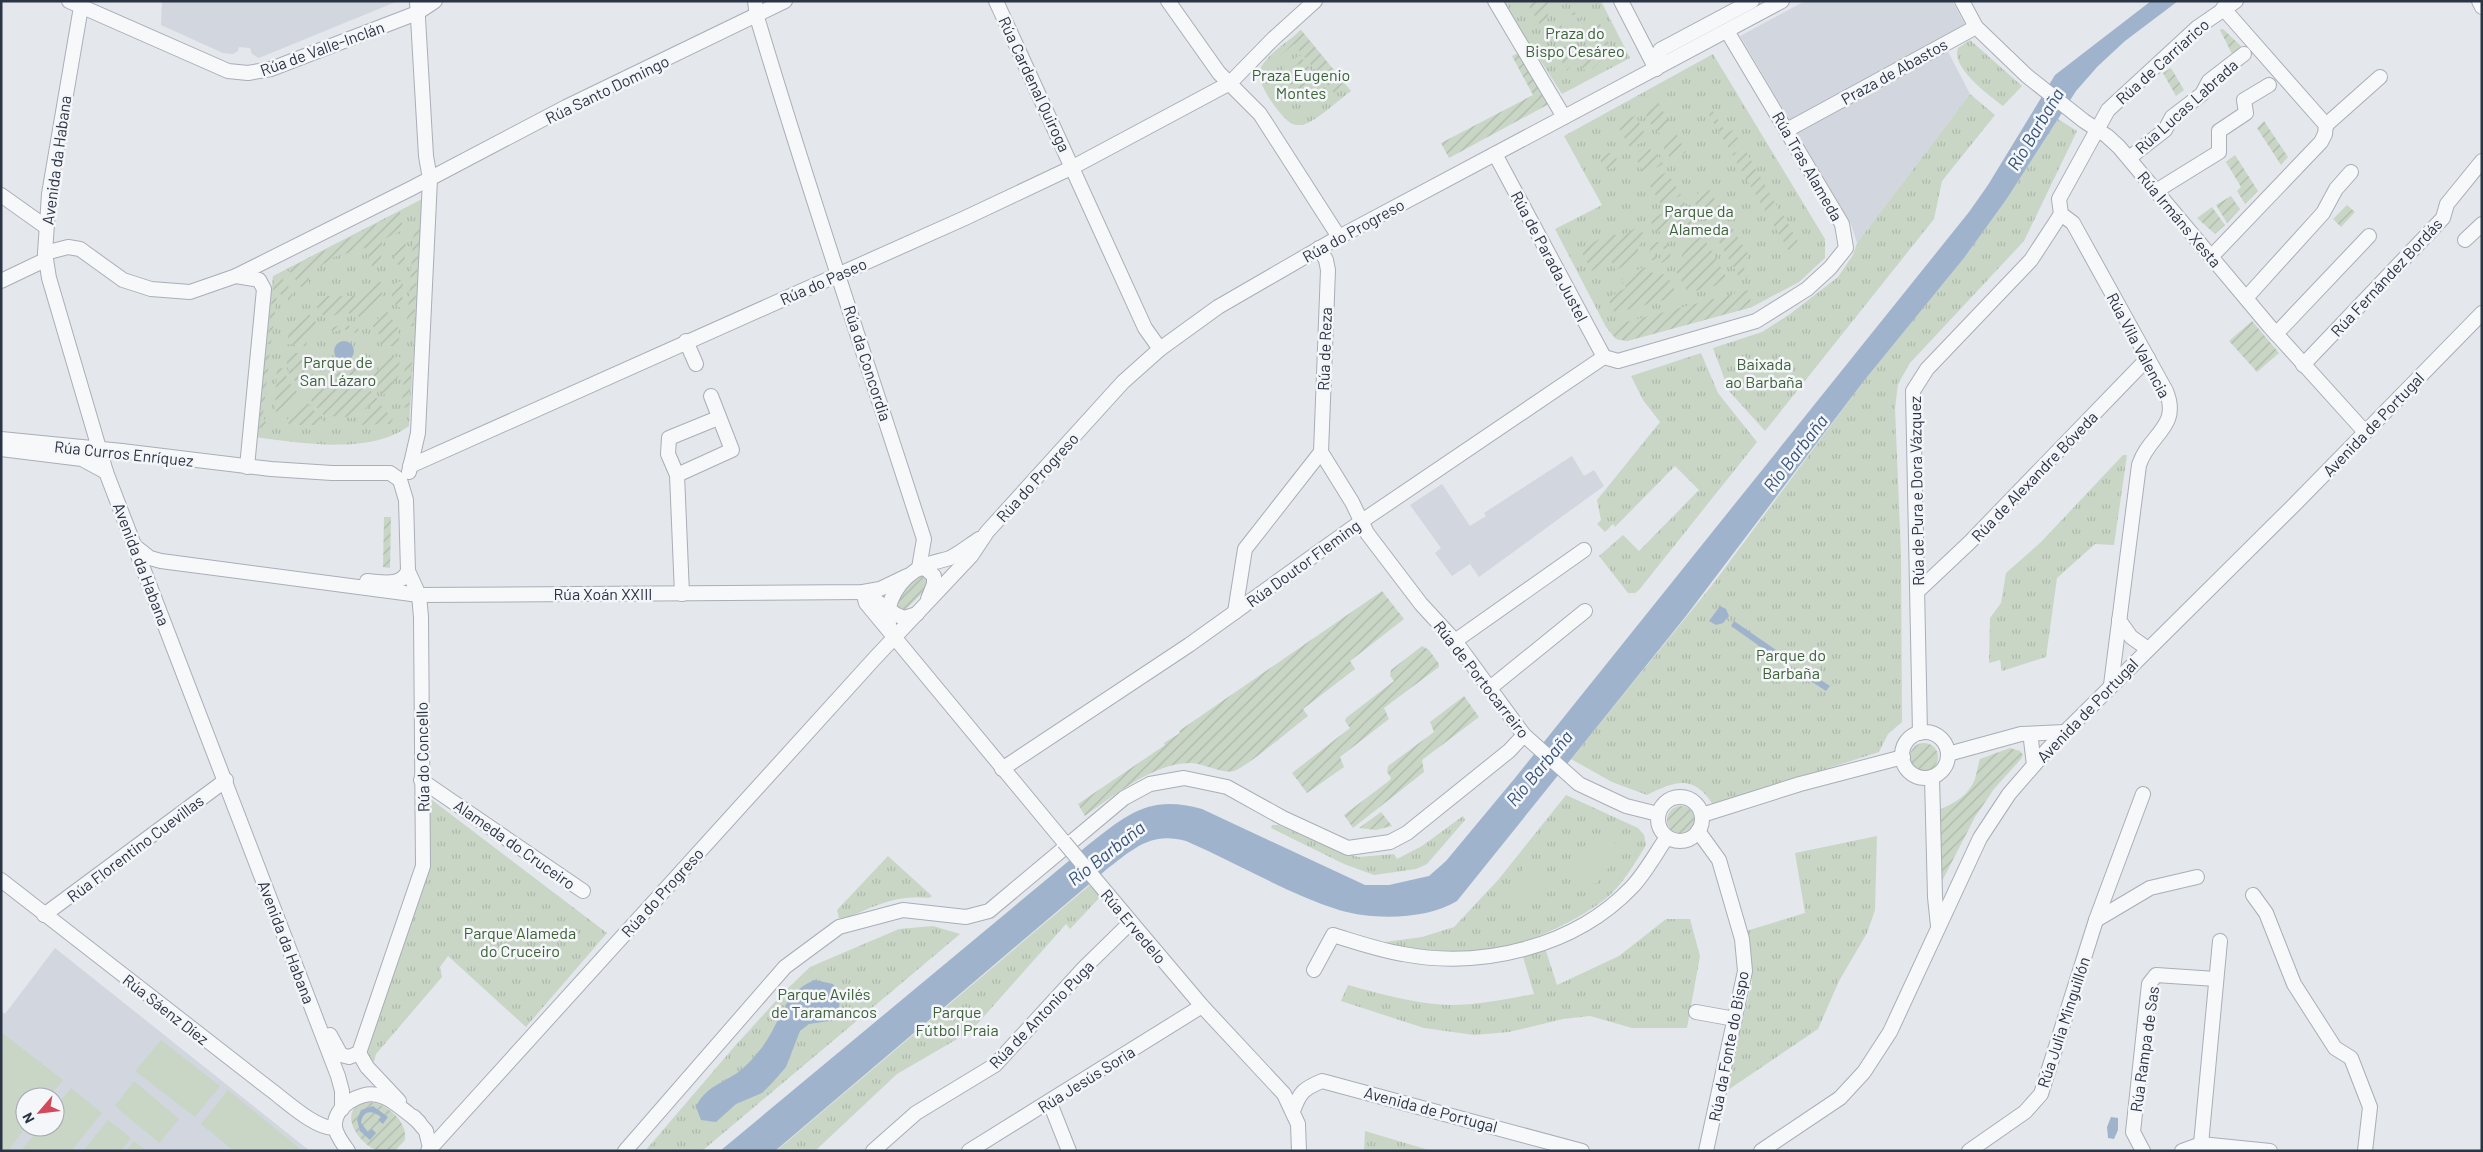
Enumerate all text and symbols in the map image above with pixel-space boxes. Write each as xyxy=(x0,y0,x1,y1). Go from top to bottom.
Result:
street label: Rúa Cardenal Quiroga xyxy=(995,13,1075,155)
street label: Rúa de Carriarico xyxy=(2111,14,2213,108)
street label: Rúa de Valle-Inclán xyxy=(257,17,387,79)
park label: Praza do Bispo Cesáreo xyxy=(1525,23,1625,60)
street label: Praza de Abastos xyxy=(1837,34,1951,108)
street label: Rúa Santo Domingo xyxy=(542,51,672,127)
street label: Rúa Lucas Labrada xyxy=(2131,55,2241,157)
park label: Praza Eugenio Montes xyxy=(1252,65,1350,102)
water label: Río Barbaña xyxy=(2002,84,2068,174)
street label: Avenida da Habana xyxy=(38,94,74,226)
street label: Rúa Tras Alameda xyxy=(1769,108,1847,224)
street label: Rúa Irmáns Xesta xyxy=(2134,167,2226,271)
street label: Rúa de Parada Justel xyxy=(1508,187,1592,325)
street label: Rúa do Progreso xyxy=(1299,194,1407,266)
park label: Parque da Alameda xyxy=(1664,201,1734,238)
street label: Rúa Fernández Bordás xyxy=(2326,214,2446,340)
street label: Rúa do Paseo xyxy=(777,253,869,309)
street label: Rúa Vila Valencia xyxy=(2103,289,2175,401)
street label: Rúa da Concordia xyxy=(840,303,896,423)
street label: Rúa de Reza xyxy=(1313,307,1335,391)
park label: Parque de San Lázaro xyxy=(300,352,376,389)
park label: Baixada ao Barbaña xyxy=(1725,354,1803,391)
street label: Avenida de Portugal xyxy=(2319,368,2427,480)
street label: Rúa de Pura e Dora Vázquez xyxy=(1905,396,1927,586)
street label: Rúa de Alexandre Bóveda xyxy=(1967,407,2101,545)
water label: Río Barbaña xyxy=(1758,410,1832,496)
street label: Rúa do Progreso xyxy=(992,428,1082,526)
street label: Rúa Curros Enríquez xyxy=(53,436,195,470)
street label: Avenida da Habana xyxy=(110,500,174,628)
street label: Rúa Doutor Fleming xyxy=(1242,515,1364,611)
street label: Rúa Xoán XXIII xyxy=(554,584,652,603)
street label: Rúa de Portocarreiro xyxy=(1430,617,1534,741)
park label: Parque do Barbaña xyxy=(1756,645,1826,682)
street label: Avenida de Portugal xyxy=(2033,654,2141,766)
street label: Rúa do Concello xyxy=(412,702,432,812)
water label: Río Barbaña xyxy=(1501,726,1577,810)
street label: Rúa Florentino Cuevillas xyxy=(63,790,207,906)
street label: Alameda do Cruceiro xyxy=(451,795,579,893)
water label: Río Barbaña xyxy=(1063,816,1149,890)
street label: Rúa do Progreso xyxy=(617,843,707,941)
street label: Avenida da Habana xyxy=(255,878,319,1006)
street label: Rúa Ervedelo xyxy=(1097,885,1171,967)
park label: Parque Alameda do Cruceiro xyxy=(464,923,576,960)
street label: Rúa Julia Minguillón xyxy=(2033,954,2093,1090)
street label: Rúa de Antonio Puga xyxy=(985,956,1097,1072)
street label: Rúa da Fonte do Bispo xyxy=(1704,969,1752,1123)
street label: Rúa Sáenz Díez xyxy=(119,970,213,1048)
park label: Parque Avilés de Taramancos xyxy=(771,984,877,1021)
street label: Rúa Rampa de Sas xyxy=(2126,985,2162,1113)
park label: Parque Fútbol Praia xyxy=(915,1002,999,1039)
street label: Rúa Jesús Soria xyxy=(1034,1042,1138,1116)
street label: Avenida de Portugal xyxy=(1362,1082,1500,1136)
north arrow xyxy=(15,1087,65,1137)
text: N xyxy=(18,1110,38,1126)

